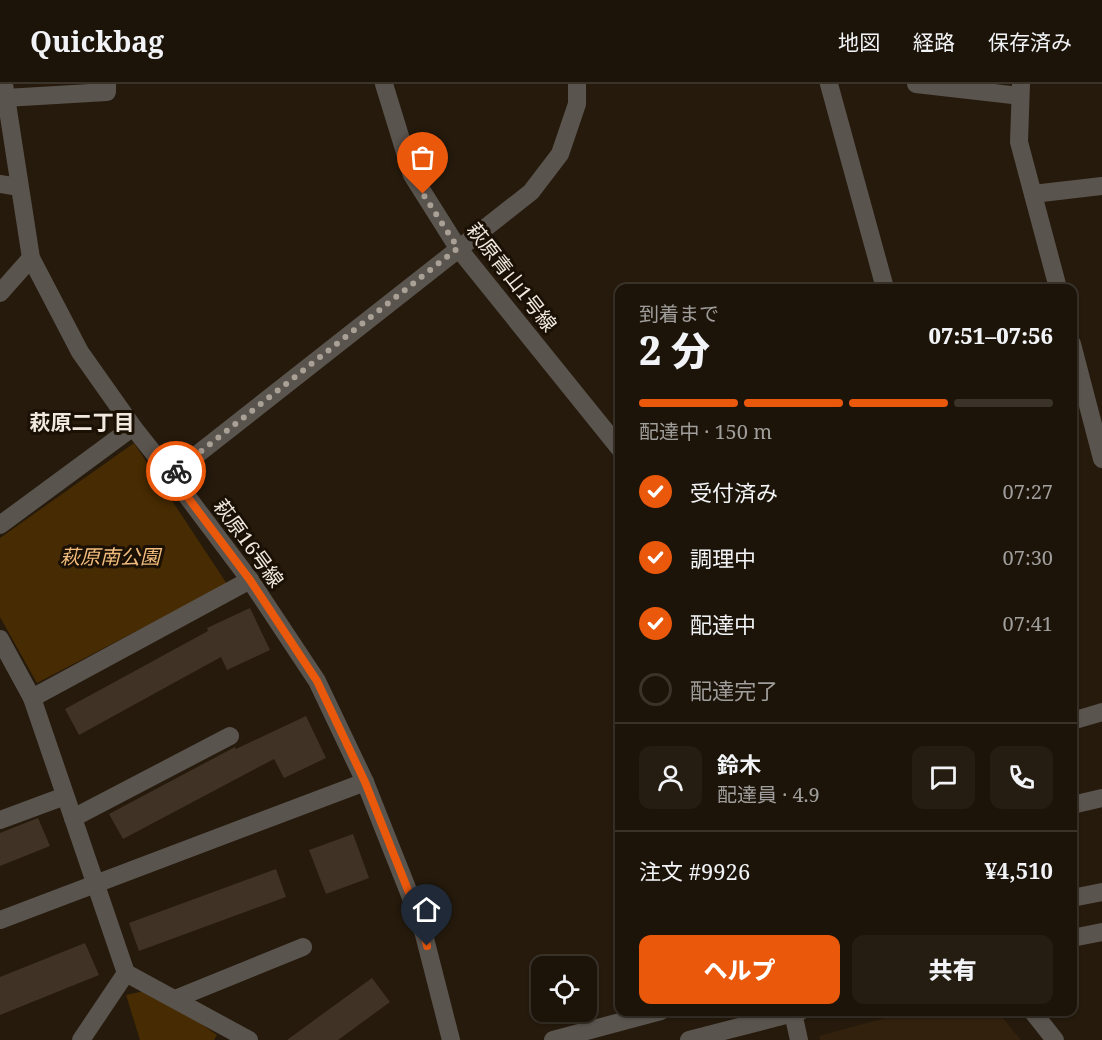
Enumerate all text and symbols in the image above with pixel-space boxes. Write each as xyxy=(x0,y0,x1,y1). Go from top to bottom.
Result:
text: Quickbag xyxy=(30,22,164,60)
text: 地図 xyxy=(838,28,880,56)
text: 経路 xyxy=(913,28,955,56)
text: 保存済み xyxy=(988,28,1072,56)
pin xyxy=(397,132,448,194)
icon: bag xyxy=(406,141,439,174)
street label: 萩原青山1号線 xyxy=(461,217,563,337)
text: 到着まで xyxy=(639,300,719,327)
text: 07:51–07:56 xyxy=(929,320,1053,350)
text: 2 分 xyxy=(639,323,710,376)
district label: 萩原二丁目 xyxy=(30,408,135,436)
text: 配達中 · 150 m xyxy=(639,418,772,445)
courier xyxy=(146,441,206,501)
icon: bike xyxy=(160,455,193,488)
icon: check xyxy=(639,475,672,508)
text: 受付済み xyxy=(690,477,778,507)
text: 07:27 xyxy=(1003,478,1053,505)
street label: 萩原16号線 xyxy=(208,494,290,592)
icon: check xyxy=(639,541,672,574)
park label: 萩原南公園 xyxy=(60,543,163,570)
text: 調理中 xyxy=(690,543,756,573)
text: 07:30 xyxy=(1003,544,1053,571)
icon: check xyxy=(639,607,672,640)
text: 配達中 xyxy=(690,609,756,639)
text: 07:41 xyxy=(1003,610,1053,637)
text: 配達完了 xyxy=(690,675,778,705)
button: person xyxy=(639,746,702,809)
button: chat xyxy=(912,746,975,809)
button: phone xyxy=(990,746,1053,809)
text: 鈴木 xyxy=(717,749,761,779)
text: 配達員 · 4.9 xyxy=(717,781,820,808)
text: ¥4,510 xyxy=(984,855,1053,885)
text: 注文 #9926 xyxy=(639,856,750,886)
pin xyxy=(401,884,452,946)
icon: home xyxy=(410,893,443,926)
button: ヘルプ xyxy=(639,935,840,1004)
button: 共有 xyxy=(852,935,1053,1004)
map controls xyxy=(531,956,597,1022)
button: locate xyxy=(531,956,597,1022)

